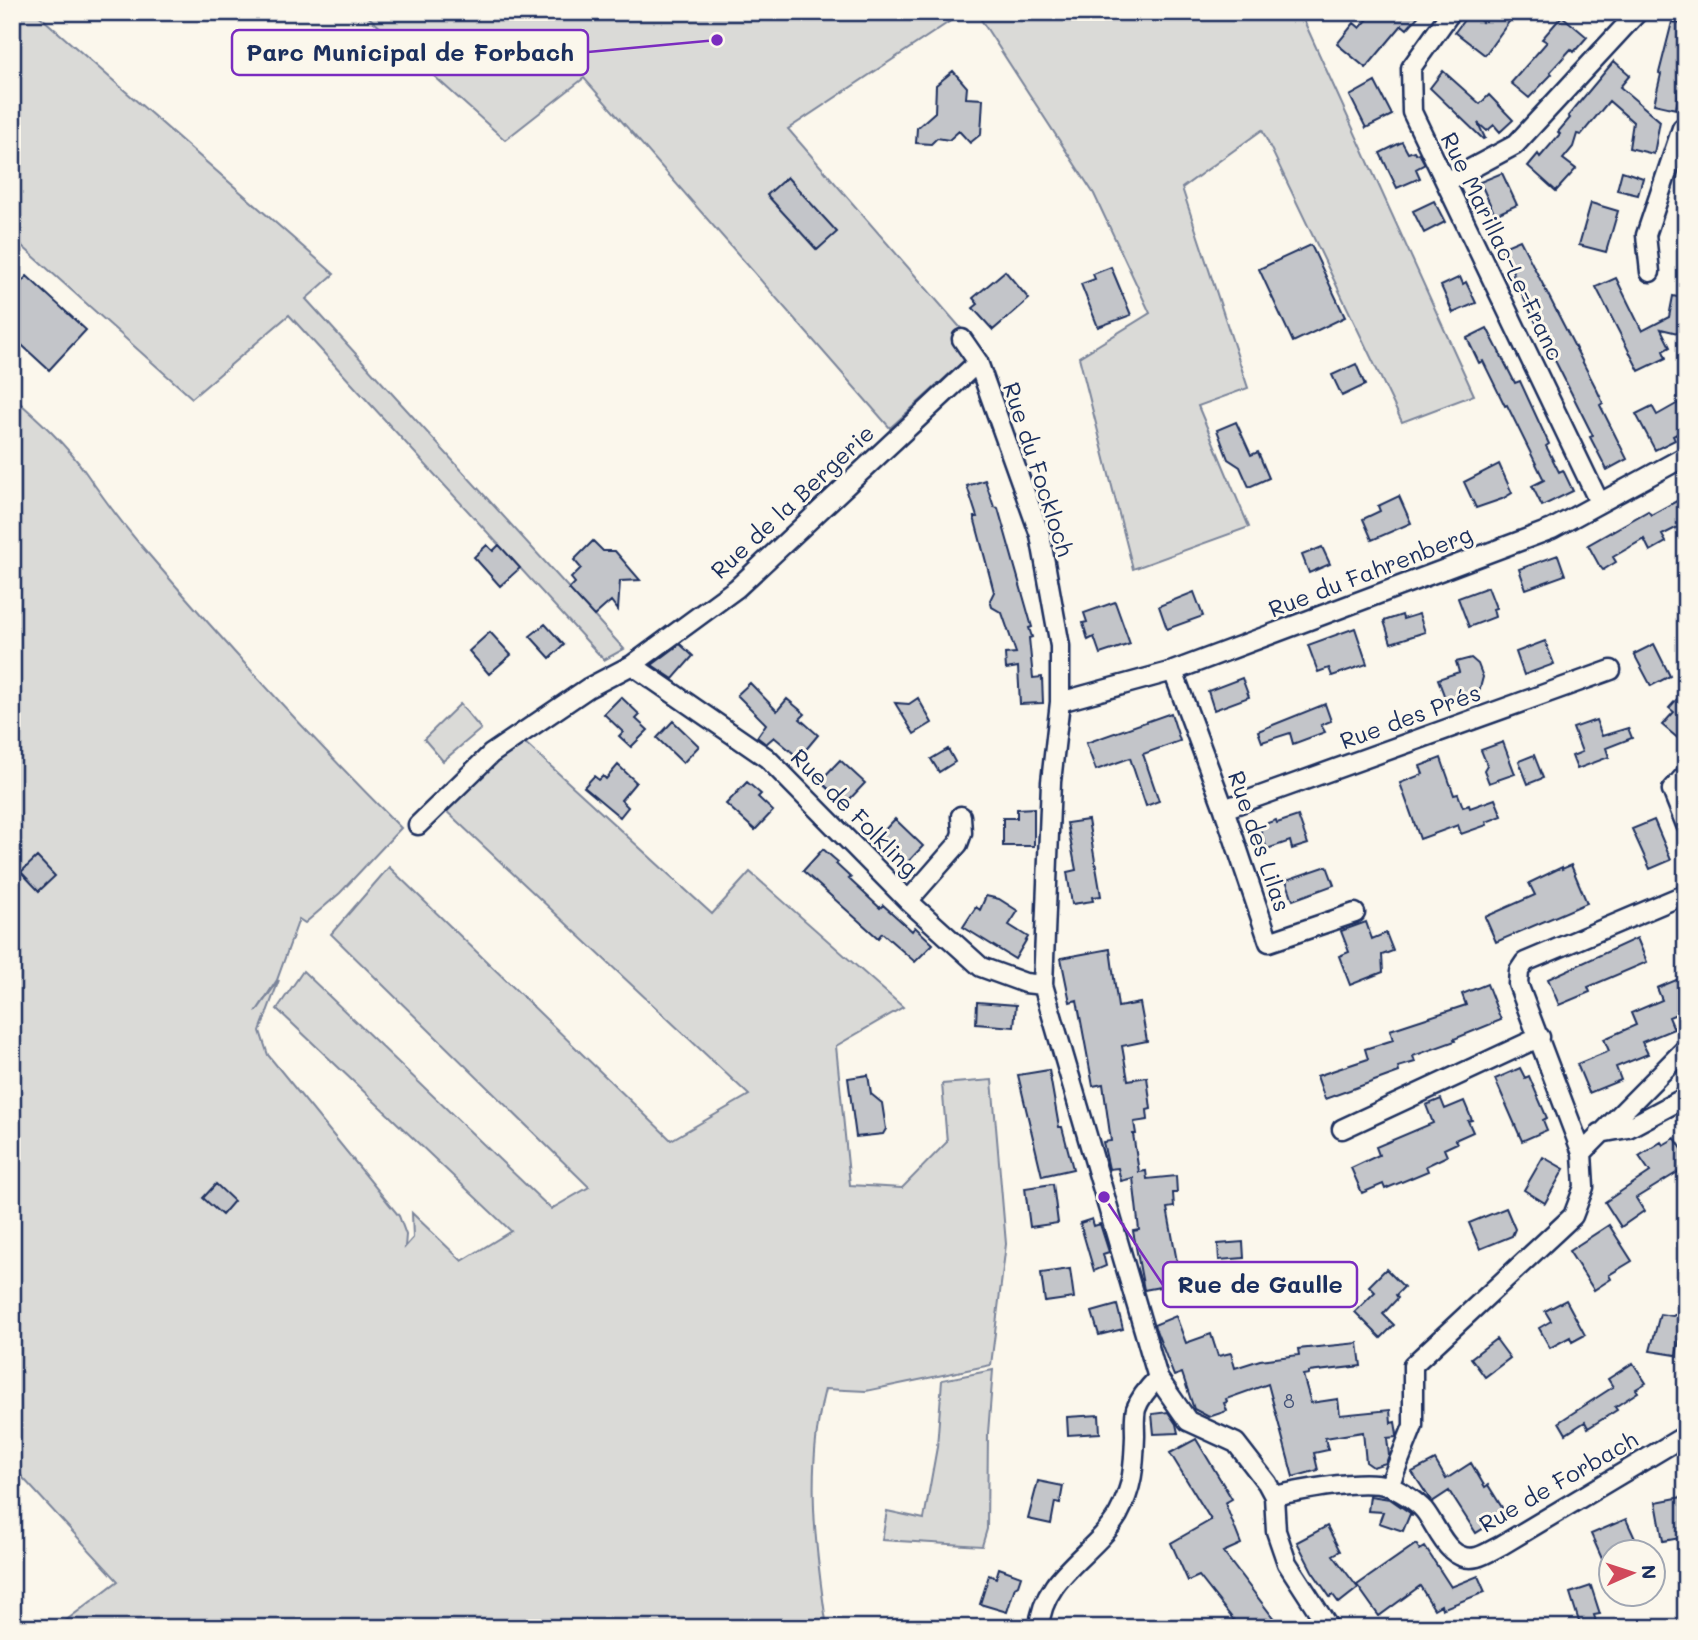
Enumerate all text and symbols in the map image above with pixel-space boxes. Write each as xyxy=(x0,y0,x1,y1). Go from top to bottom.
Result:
callout: Parc Municipal de Forbach xyxy=(232,30,588,75)
text: Parc Municipal de Forbach xyxy=(246,36,574,67)
street label: Rue Marillac-Le-Franc xyxy=(1435,127,1571,365)
street label: Rue du Fockloch xyxy=(997,378,1081,560)
street label: Rue de la Bergerie xyxy=(704,417,880,585)
street label: Rue du Fahrenberg xyxy=(1264,518,1476,624)
street label: Rue des Prés xyxy=(1335,677,1485,755)
street label: Rue de Folkling xyxy=(785,742,925,882)
street label: Rue des Lilas xyxy=(1222,767,1298,915)
callout: Rue de Gaulle xyxy=(1163,1262,1357,1307)
text: Rue de Gaulle xyxy=(1177,1268,1343,1299)
house number: 8 xyxy=(1283,1388,1295,1413)
street label: Rue de Forbach xyxy=(1473,1423,1643,1539)
north arrow xyxy=(1596,1538,1666,1608)
text: N xyxy=(1637,1564,1662,1580)

